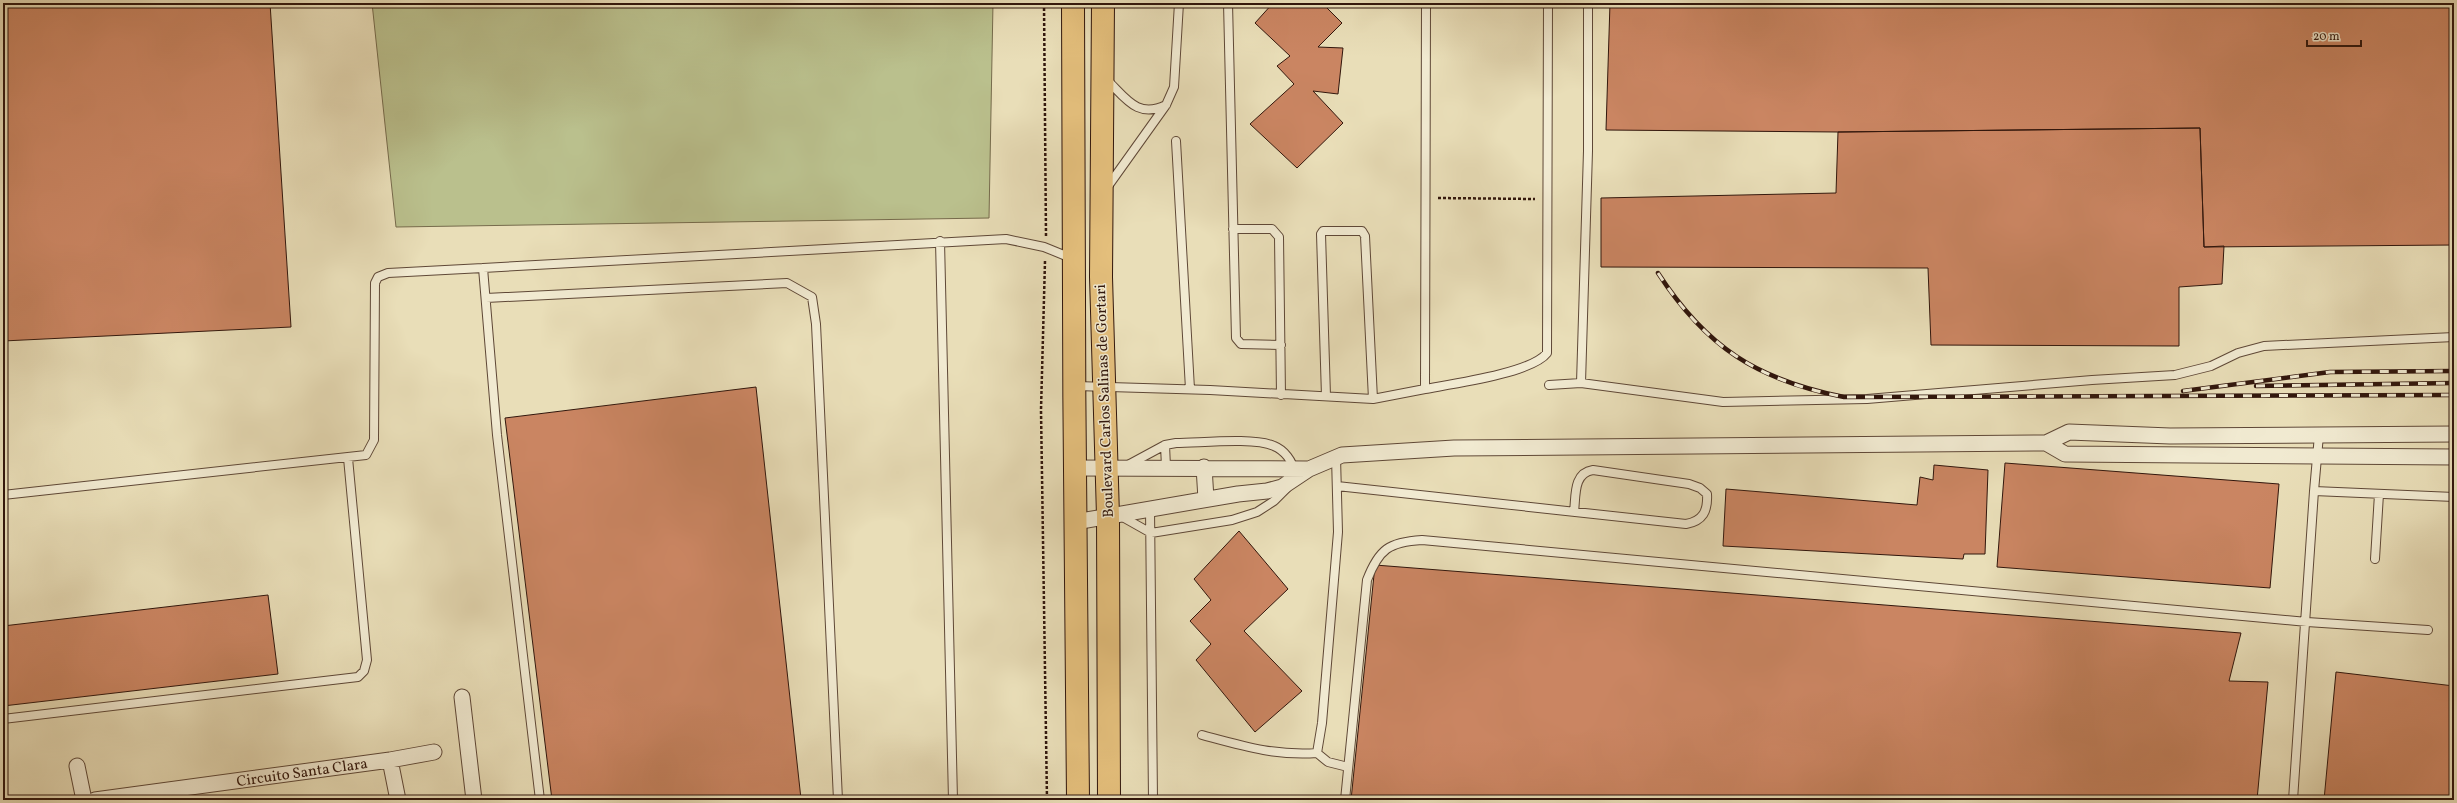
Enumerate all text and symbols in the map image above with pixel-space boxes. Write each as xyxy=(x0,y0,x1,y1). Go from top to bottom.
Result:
scale bar xyxy=(2307,22,2361,48)
text: 20 m xyxy=(2313,29,2340,45)
street label: Boulevard Carlos Salinas de Gortari xyxy=(1091,284,1120,518)
street label: Circuito Santa Clara xyxy=(235,754,369,793)

